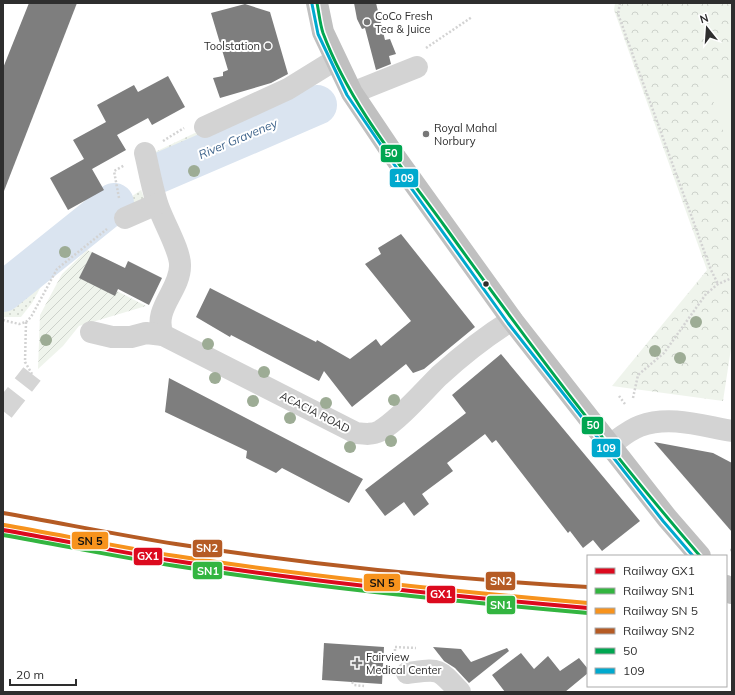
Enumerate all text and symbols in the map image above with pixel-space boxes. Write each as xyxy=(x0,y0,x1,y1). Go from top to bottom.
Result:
north arrow xyxy=(687,8,727,48)
place label: CoCo Fresh Tea & Juice xyxy=(375,9,433,36)
text: N xyxy=(698,11,710,26)
marker: CoCo Fresh Tea & Juice xyxy=(362,17,372,27)
place label: Toolstation xyxy=(204,39,260,53)
marker: Toolstation xyxy=(263,41,273,51)
water label: River Graveney xyxy=(196,115,280,162)
place label: Royal Mahal Norbury xyxy=(434,121,497,148)
marker: Royal Mahal Norbury xyxy=(421,129,431,139)
line badge: 50 xyxy=(380,144,403,163)
text: 50 xyxy=(384,146,398,160)
line badge: 109 xyxy=(389,168,419,188)
text: 109 xyxy=(394,171,414,185)
unlabelled marker xyxy=(481,279,491,289)
street label: ACACIA ROAD xyxy=(278,388,352,436)
line badge: 50 xyxy=(581,416,604,435)
text: 50 xyxy=(586,418,600,432)
line badge: 109 xyxy=(591,438,621,458)
text: 109 xyxy=(596,441,616,455)
line badge: SN 5 xyxy=(71,531,109,550)
text: SN 5 xyxy=(77,534,103,548)
line badge: SN2 xyxy=(192,539,223,558)
text: SN2 xyxy=(196,541,218,555)
line badge: GX1 xyxy=(133,547,163,566)
text: GX1 xyxy=(137,549,159,563)
legend xyxy=(587,555,727,687)
line badge: SN1 xyxy=(192,561,223,580)
text: Railway GX1 xyxy=(623,563,695,578)
text: SN1 xyxy=(197,564,219,578)
line badge: SN2 xyxy=(485,571,516,591)
line badge: SN 5 xyxy=(363,573,401,592)
text: SN2 xyxy=(490,574,512,588)
text: SN 5 xyxy=(369,576,395,590)
text: Railway SN1 xyxy=(623,583,695,598)
line badge: GX1 xyxy=(426,585,456,604)
text: GX1 xyxy=(430,587,452,601)
line badge: SN1 xyxy=(486,595,516,615)
text: SN1 xyxy=(490,598,512,612)
text: Railway SN 5 xyxy=(623,603,698,618)
text: Railway SN2 xyxy=(623,623,695,638)
text: 50 xyxy=(623,643,637,658)
place label: Fairview Medical Center xyxy=(366,650,441,677)
marker: Fairview Medical Center xyxy=(351,657,363,669)
scale bar xyxy=(10,661,76,687)
text: 109 xyxy=(623,663,645,678)
text: 20 m xyxy=(16,667,44,682)

